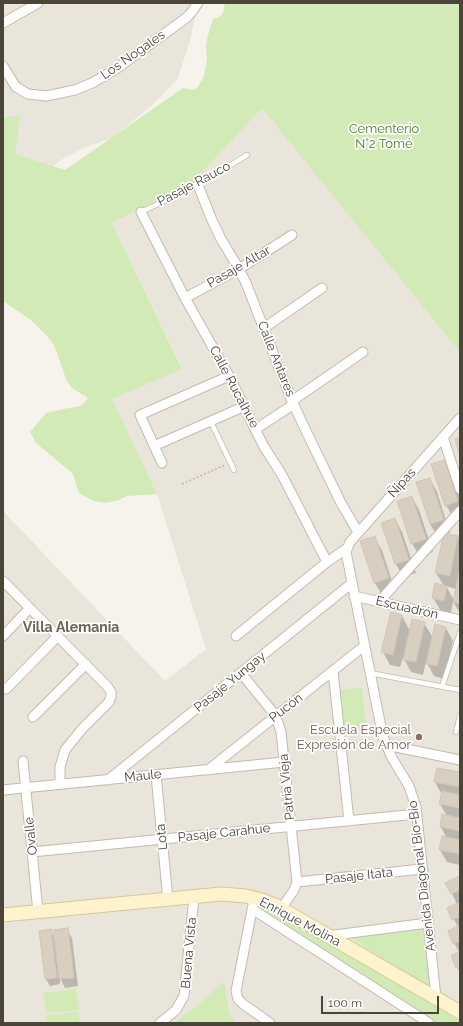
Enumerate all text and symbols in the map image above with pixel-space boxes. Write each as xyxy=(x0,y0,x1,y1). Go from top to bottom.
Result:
street label: Los Nogales xyxy=(98,27,168,83)
park label: Cementerio N°2 Tomé xyxy=(349,121,419,152)
street label: Pasaje Rauco xyxy=(155,158,233,210)
street label: Pasaje Altar xyxy=(205,243,273,291)
street label: Calle Antares xyxy=(254,319,298,399)
street label: Calle Rucalhue xyxy=(206,343,262,431)
street label: Ñipas xyxy=(385,465,419,501)
street label: Escuadrón xyxy=(374,593,440,623)
district label: Villa Alemania xyxy=(23,620,119,636)
street label: Pasaje Yungay xyxy=(191,648,269,716)
street label: Pucón xyxy=(266,690,306,726)
place label: Escuela Especial Expresión de Amor xyxy=(297,722,411,753)
marker: Escuela Especial Expresión de Amor xyxy=(414,732,424,742)
street label: Patria Vieja xyxy=(276,753,298,821)
street label: Maule xyxy=(124,766,162,786)
street label: Avenida Diagonal Bío-Bío xyxy=(405,800,439,952)
street label: Ovalle xyxy=(21,816,41,856)
street label: Pasaje Carahue xyxy=(177,820,271,846)
street label: Lota xyxy=(153,823,171,851)
street label: Pasaje Itata xyxy=(324,865,394,887)
street label: Enrique Molina xyxy=(257,894,343,950)
street label: Buena Vista xyxy=(178,917,200,989)
scale bar xyxy=(323,988,441,1014)
text: 100 m xyxy=(328,996,362,1010)

